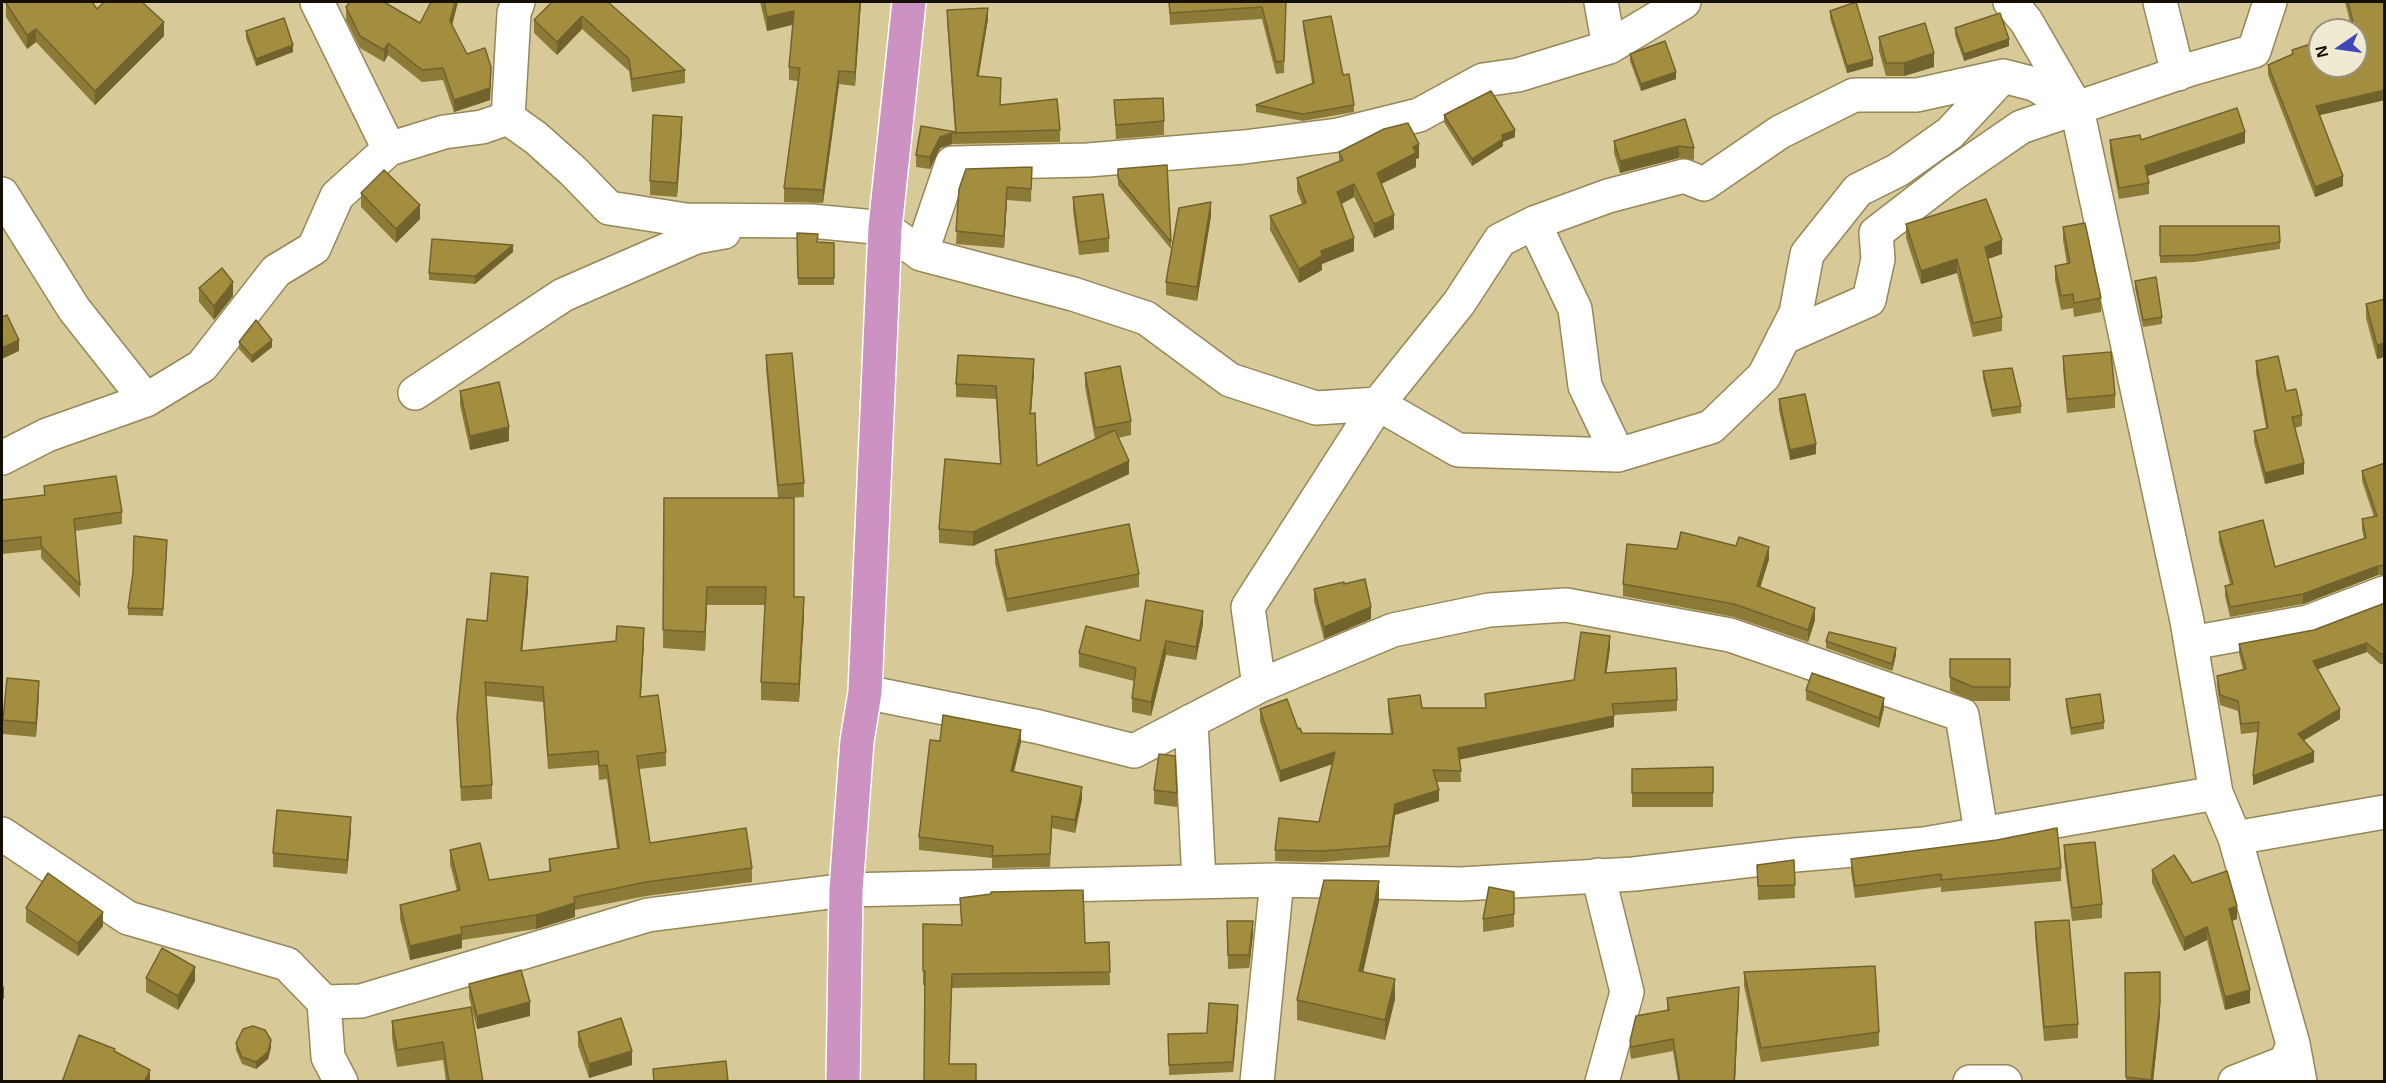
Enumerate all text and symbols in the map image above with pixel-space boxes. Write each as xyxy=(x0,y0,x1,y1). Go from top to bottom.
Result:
north arrow xyxy=(2308,18,2368,78)
text: N xyxy=(2312,44,2332,59)

